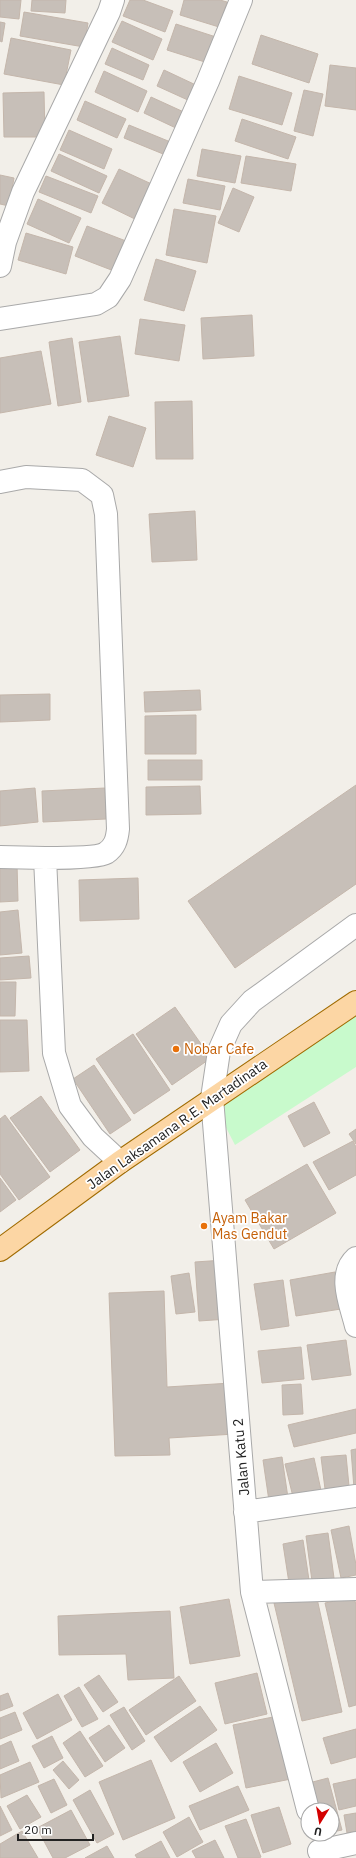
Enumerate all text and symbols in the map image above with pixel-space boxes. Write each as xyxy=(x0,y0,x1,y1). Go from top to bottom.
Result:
place label: Nobar Cafe xyxy=(184,1040,254,1058)
marker: Nobar Cafe xyxy=(171,1044,181,1054)
street label: Jalan Laksamana R.E. Martadinata xyxy=(84,1055,271,1193)
place label: Ayam Bakar Mas Gendut xyxy=(212,1209,287,1243)
marker: Ayam Bakar Mas Gendut xyxy=(199,1221,209,1231)
street label: Jalan Katu 2 xyxy=(229,1417,253,1497)
north arrow xyxy=(300,1802,340,1842)
scale bar xyxy=(18,1816,93,1842)
text: 20 m xyxy=(24,1822,52,1837)
text: U xyxy=(313,1824,323,1839)

